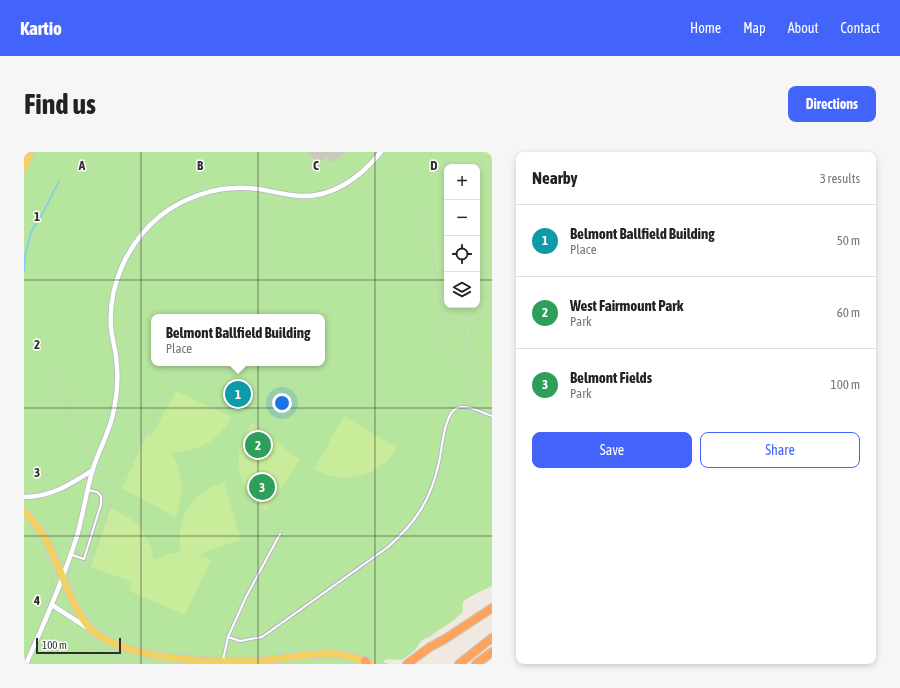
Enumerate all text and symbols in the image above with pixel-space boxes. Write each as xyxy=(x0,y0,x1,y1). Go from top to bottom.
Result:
text: Kartio xyxy=(20,17,62,39)
text: Home xyxy=(690,20,721,36)
text: Map xyxy=(743,20,766,36)
text: About xyxy=(788,20,819,36)
text: Contact xyxy=(841,20,880,36)
button: Directions xyxy=(788,86,876,122)
text: Find us xyxy=(24,88,96,120)
text: A xyxy=(78,158,86,173)
text: B xyxy=(197,158,204,173)
text: C xyxy=(313,158,319,173)
text: D xyxy=(430,158,438,173)
map controls xyxy=(444,164,480,308)
button: + xyxy=(444,164,480,200)
text: Nearby xyxy=(532,168,578,188)
text: 3 results xyxy=(820,171,860,186)
button: − xyxy=(444,200,480,236)
text: 1 xyxy=(34,209,40,224)
text: Belmont Ballfield Building xyxy=(570,225,715,242)
text: 1 xyxy=(542,233,548,248)
text: 50 m xyxy=(837,233,860,248)
button: locate xyxy=(444,236,480,272)
text: Place xyxy=(570,242,597,257)
button: layers xyxy=(444,272,480,308)
text: West Fairmount Park xyxy=(570,297,683,314)
text: 2 xyxy=(542,305,548,320)
text: 60 m xyxy=(837,305,860,320)
popup xyxy=(151,314,325,366)
text: Park xyxy=(570,314,592,329)
text: Belmont Ballfield Building xyxy=(166,324,310,341)
text: 2 xyxy=(34,337,40,352)
text: Place xyxy=(166,341,192,356)
text: Belmont Fields xyxy=(570,369,652,386)
text: 3 xyxy=(542,377,548,392)
text: 100 m xyxy=(831,377,860,392)
pin: 1 xyxy=(225,379,251,409)
text: Park xyxy=(570,386,592,401)
your location xyxy=(272,393,292,413)
pin: 2 xyxy=(245,430,271,460)
button: Save xyxy=(532,432,692,468)
button: Share xyxy=(700,432,860,468)
text: 3 xyxy=(34,465,40,480)
pin: 3 xyxy=(249,472,275,502)
text: 4 xyxy=(33,593,40,608)
scale bar xyxy=(36,636,121,655)
text: 100 m xyxy=(42,639,67,651)

